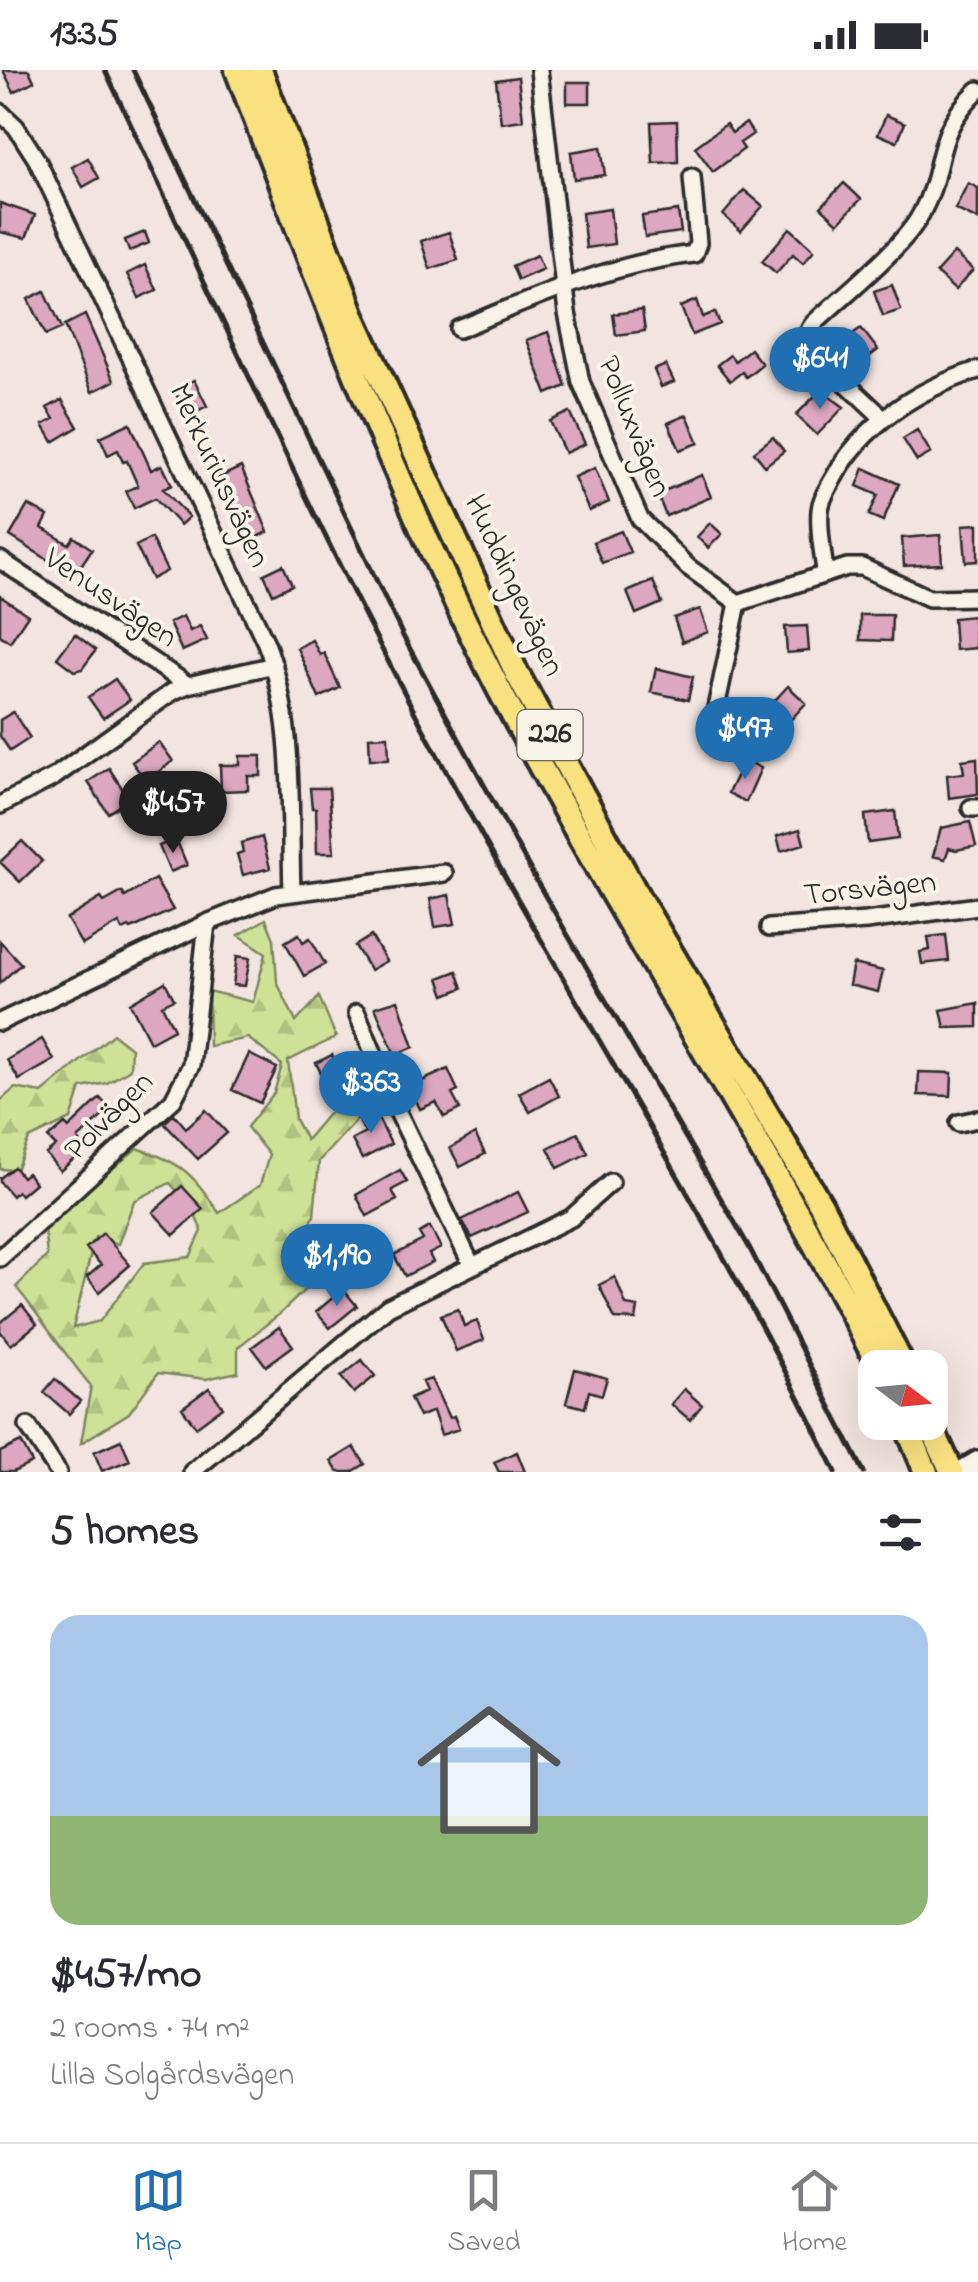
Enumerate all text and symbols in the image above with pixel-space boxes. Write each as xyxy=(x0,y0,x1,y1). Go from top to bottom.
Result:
text: 13:35 xyxy=(50,7,118,63)
pin: $641 xyxy=(761,327,879,412)
text: $641 xyxy=(792,336,848,383)
street label: Polluxvägen xyxy=(583,349,683,505)
street label: Merkuriusvägen xyxy=(155,376,281,576)
street label: Huddingevägen xyxy=(450,487,576,685)
street label: Venusvägen xyxy=(33,536,186,661)
pin: $497 xyxy=(686,697,804,782)
text: $497 xyxy=(717,706,773,753)
road number: 226 xyxy=(518,710,582,760)
pin: $457 xyxy=(114,771,232,856)
text: $457 xyxy=(141,780,205,827)
street label: Torsvägen xyxy=(801,860,939,920)
pin: $363 xyxy=(312,1051,430,1136)
text: $363 xyxy=(341,1060,401,1107)
street label: Polvägen xyxy=(54,1061,166,1173)
pin: $1,190 xyxy=(256,1224,418,1309)
text: $1,190 xyxy=(303,1233,371,1280)
north arrow xyxy=(858,1350,948,1440)
map controls xyxy=(858,1350,948,1440)
text: 5 homes xyxy=(50,1502,199,1563)
icon: filters xyxy=(873,1505,928,1560)
icon: home xyxy=(399,1680,579,1860)
text: $457/mo xyxy=(50,1945,202,2006)
text: 2 rooms · 74 m² xyxy=(50,2006,250,2053)
text: Lilla Solgårdsvägen xyxy=(50,2053,294,2100)
tab: Map xyxy=(131,2163,186,2264)
tab: Saved xyxy=(447,2163,520,2264)
tab: Home xyxy=(782,2163,847,2264)

